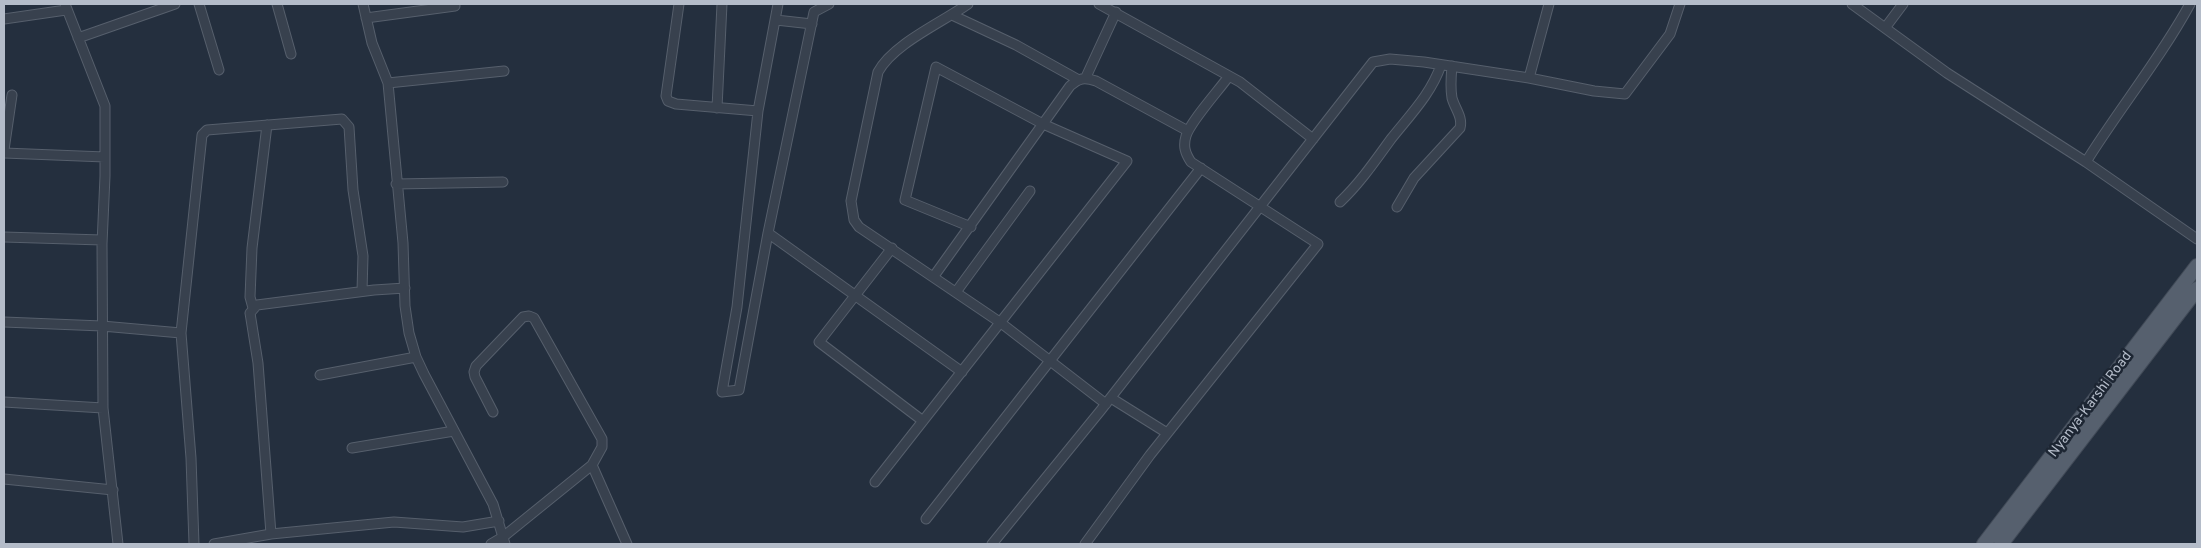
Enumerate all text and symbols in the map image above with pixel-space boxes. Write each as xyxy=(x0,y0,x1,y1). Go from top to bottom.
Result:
street label: Nyanya-Karshi Road xyxy=(2046,349,2136,461)

